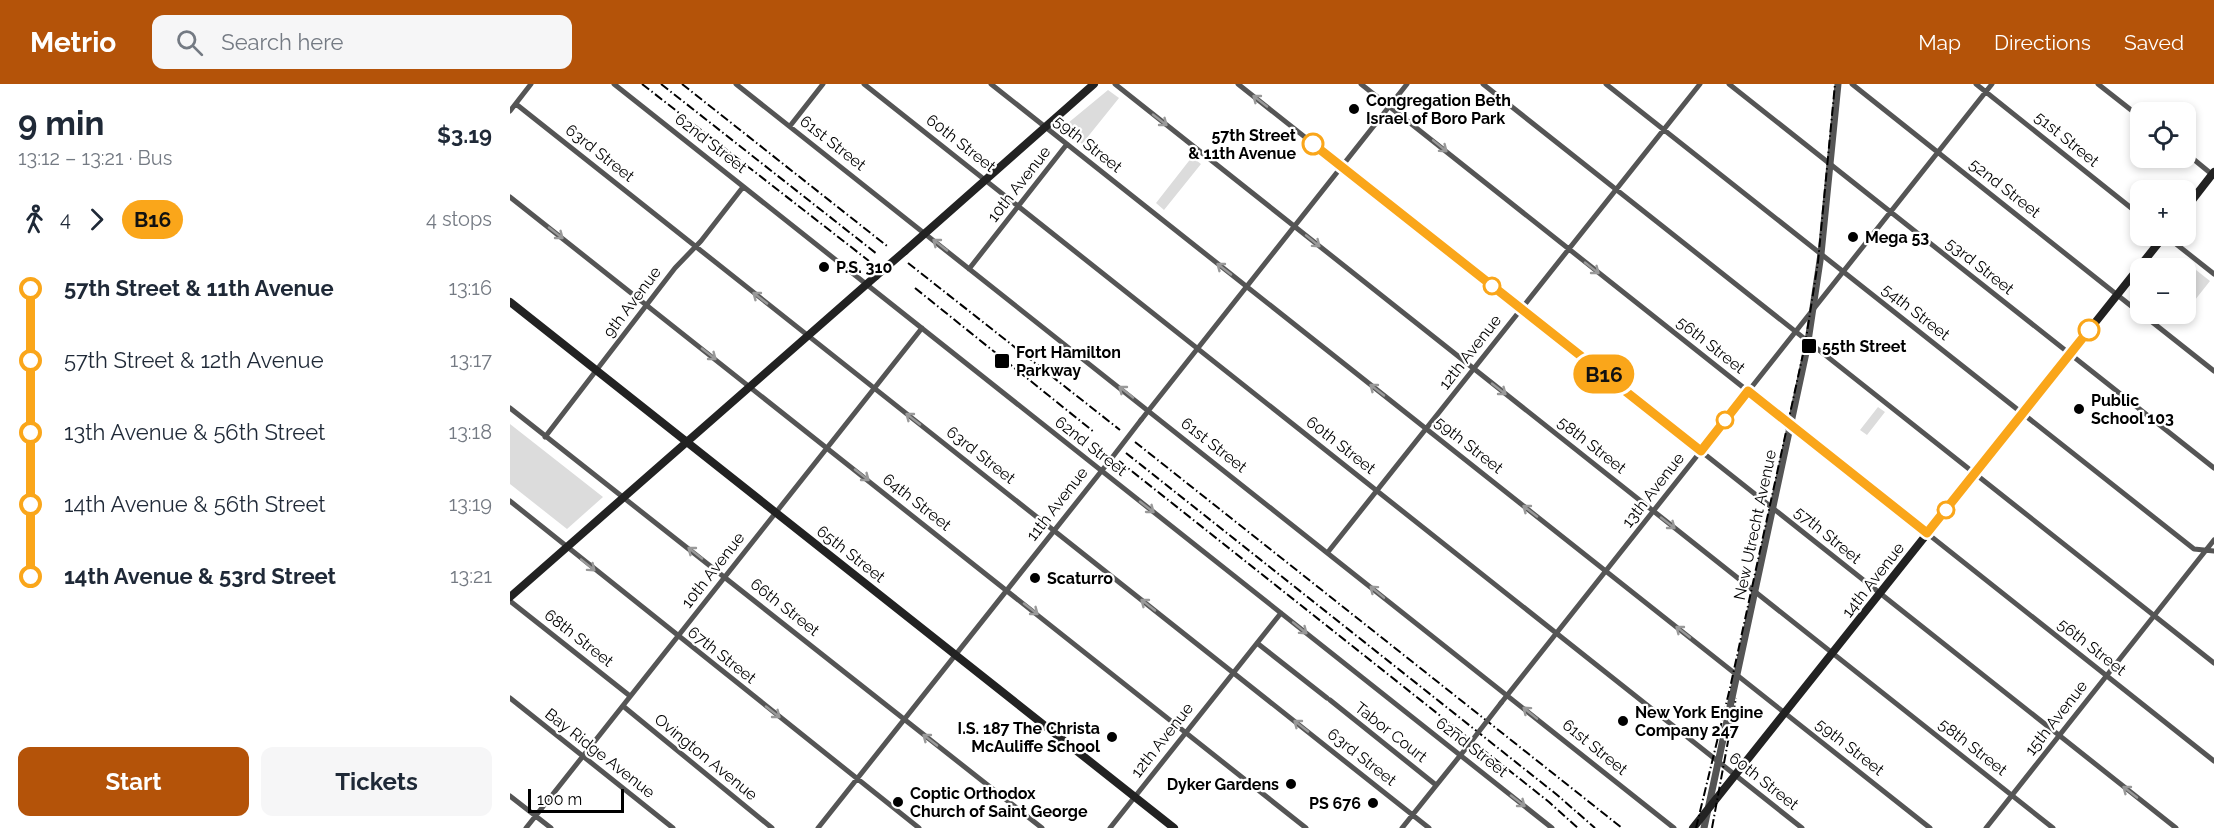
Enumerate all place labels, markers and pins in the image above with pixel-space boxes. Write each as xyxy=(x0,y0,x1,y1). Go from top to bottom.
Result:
place label: Congregation Beth Israel of Boro Park xyxy=(1366,91,1511,128)
marker: Congregation Beth Israel of Boro Park xyxy=(1347,102,1361,116)
place label: 57th Street & 11th Avenue xyxy=(1188,126,1296,163)
marker: 57th Street & 11th Avenue xyxy=(1302,133,1324,155)
place label: Mega 53 xyxy=(1865,228,1929,247)
marker: Mega 53 xyxy=(1846,230,1860,244)
place label: P.S. 310 xyxy=(836,258,892,277)
marker: P.S. 310 xyxy=(817,260,831,274)
unlabelled marker xyxy=(1483,277,1501,295)
unlabelled marker xyxy=(2078,319,2100,341)
marker: 55th Street xyxy=(1800,337,1818,355)
place label: 55th Street xyxy=(1822,337,1906,356)
place label: Fort Hamilton Parkway xyxy=(1016,343,1121,380)
marker: Fort Hamilton Parkway xyxy=(993,352,1011,370)
place label: Public School 103 xyxy=(2091,391,2174,428)
marker: Public School 103 xyxy=(2072,402,2086,416)
unlabelled marker xyxy=(1716,411,1734,429)
unlabelled marker xyxy=(1937,501,1955,519)
place label: Scaturro xyxy=(1047,569,1113,588)
marker: Scaturro xyxy=(1028,571,1042,585)
place label: New York Engine Company 247 xyxy=(1635,703,1764,740)
marker: New York Engine Company 247 xyxy=(1616,714,1630,728)
place label: I.S. 187 The Christa McAuliffe School xyxy=(958,719,1101,756)
marker: I.S. 187 The Christa McAuliffe School xyxy=(1105,730,1119,744)
place label: Dyker Gardens xyxy=(1167,775,1279,794)
marker: Dyker Gardens xyxy=(1284,777,1298,791)
place label: Coptic Orthodox Church of Saint George xyxy=(910,784,1088,821)
place label: PS 676 xyxy=(1309,794,1361,813)
marker: Coptic Orthodox Church of Saint George xyxy=(891,795,905,809)
marker: PS 676 xyxy=(1366,796,1380,810)

